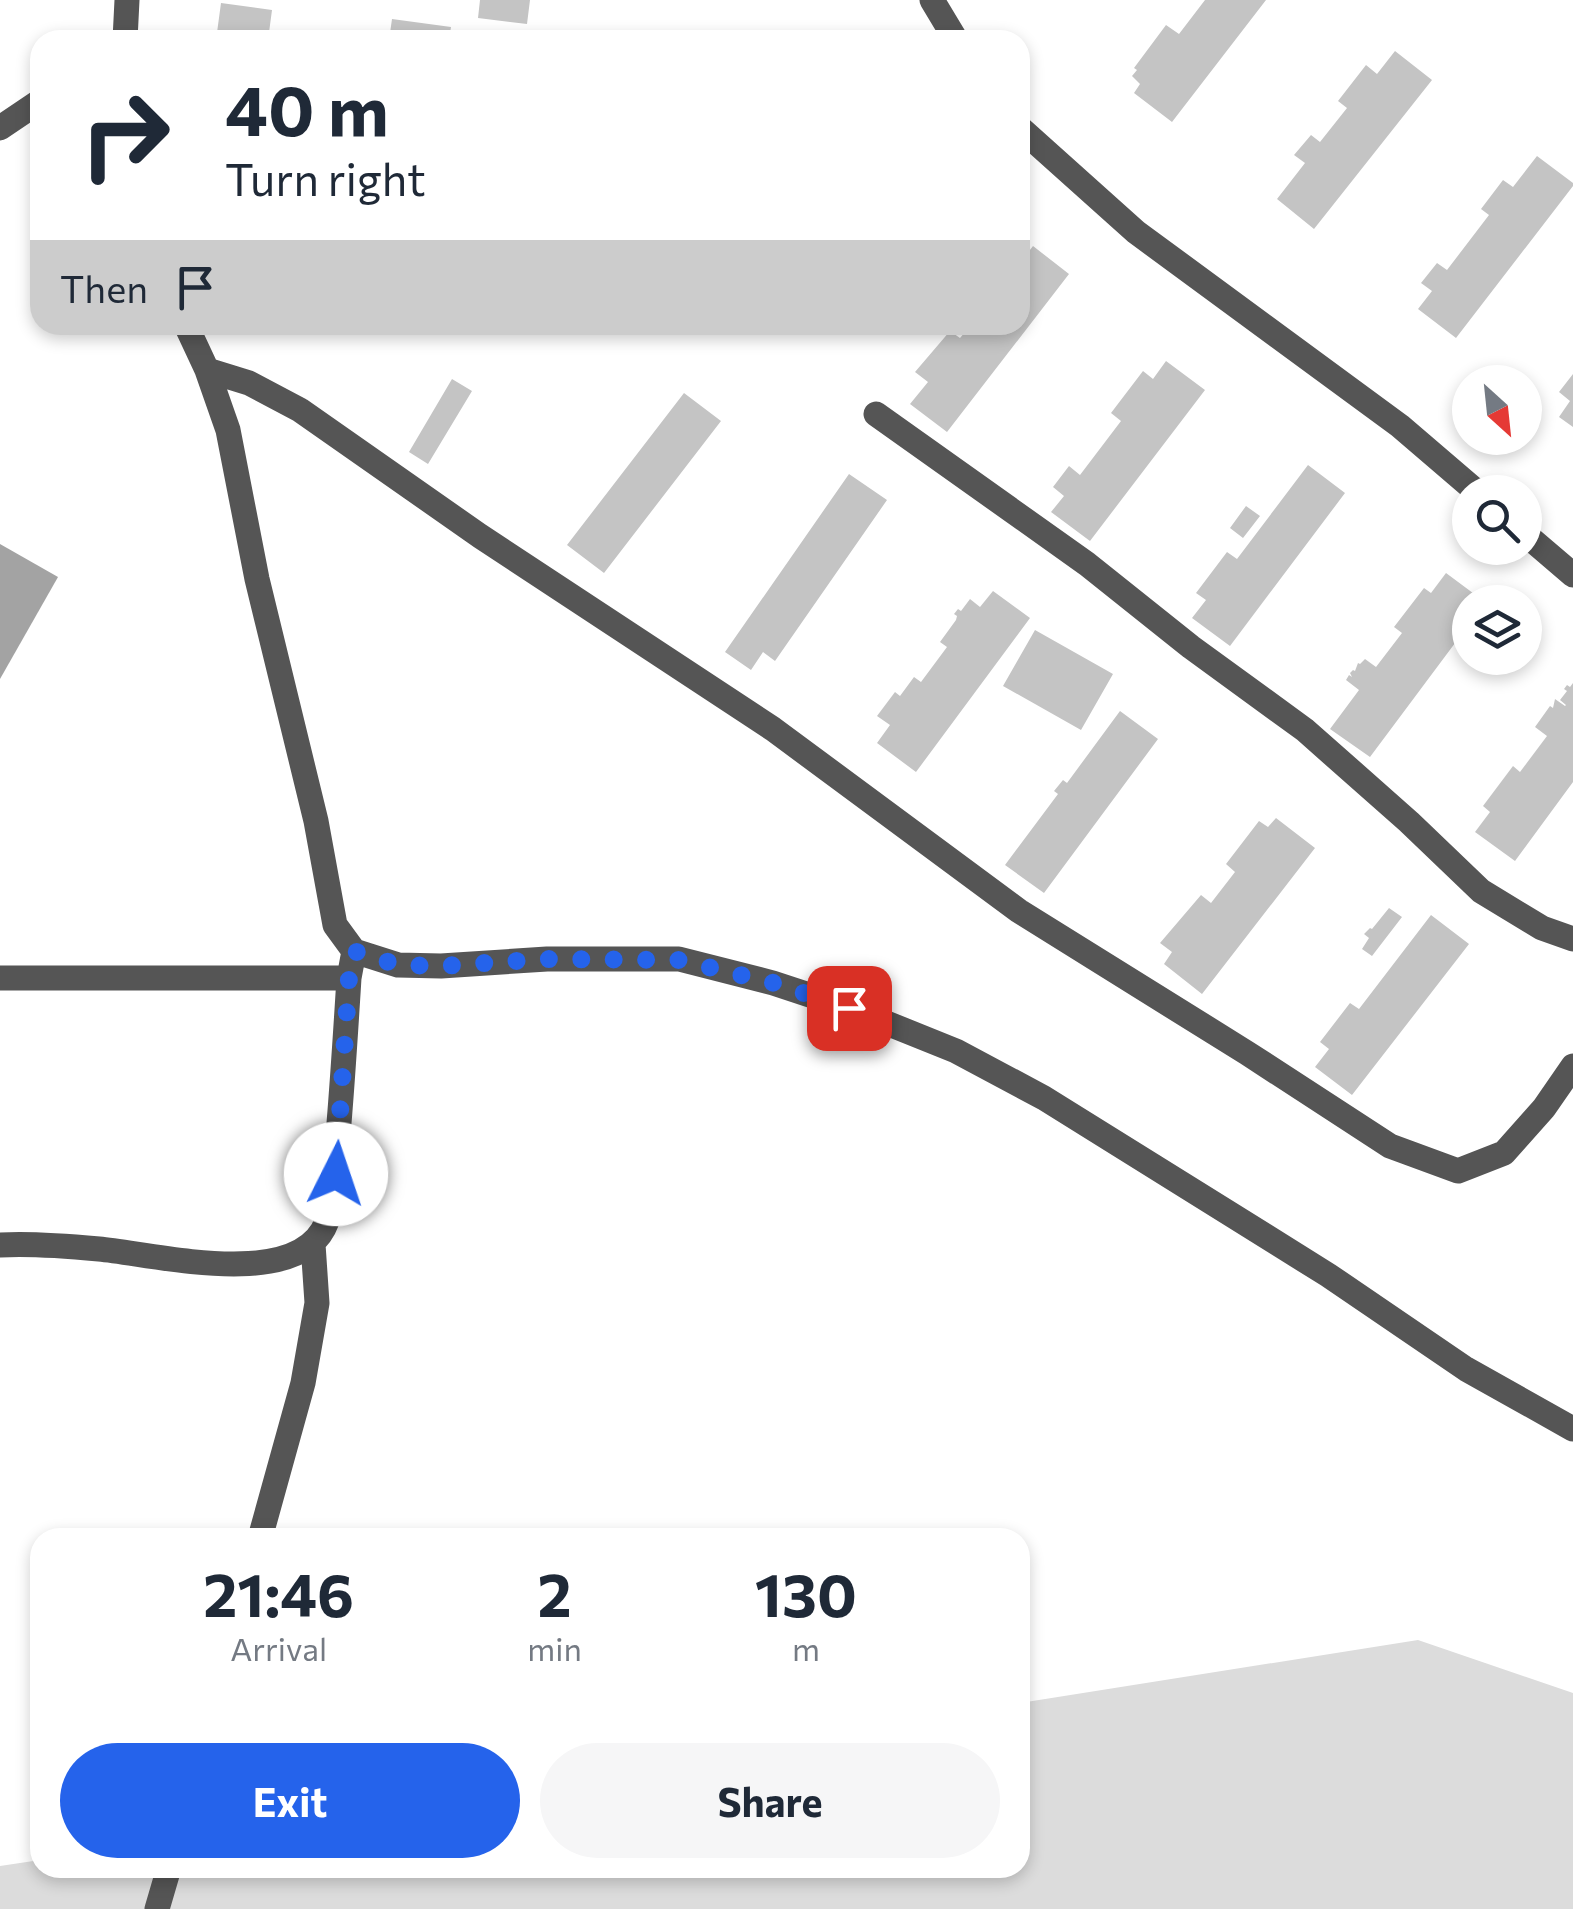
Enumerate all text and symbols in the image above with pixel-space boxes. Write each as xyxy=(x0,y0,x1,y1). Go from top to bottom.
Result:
text: 40 m xyxy=(225,65,389,150)
icon: right xyxy=(60,70,190,200)
text: Turn right xyxy=(225,150,426,205)
icon: arrive xyxy=(168,260,223,315)
text: Then xyxy=(60,264,148,311)
north arrow xyxy=(1452,365,1542,455)
map controls xyxy=(1452,365,1542,675)
button: search xyxy=(1452,475,1542,565)
button: layers xyxy=(1452,585,1542,675)
pin xyxy=(807,966,892,1051)
icon: arrive xyxy=(822,981,877,1036)
position arrow xyxy=(284,1122,388,1226)
text: 21:46 xyxy=(203,1556,354,1629)
text: 2 xyxy=(537,1556,572,1629)
text: 130 xyxy=(755,1556,857,1629)
text: Arrival xyxy=(230,1628,327,1668)
text: min xyxy=(527,1628,582,1668)
text: m xyxy=(792,1628,820,1668)
button: Exit xyxy=(60,1743,520,1858)
button: Share xyxy=(540,1743,1000,1858)

